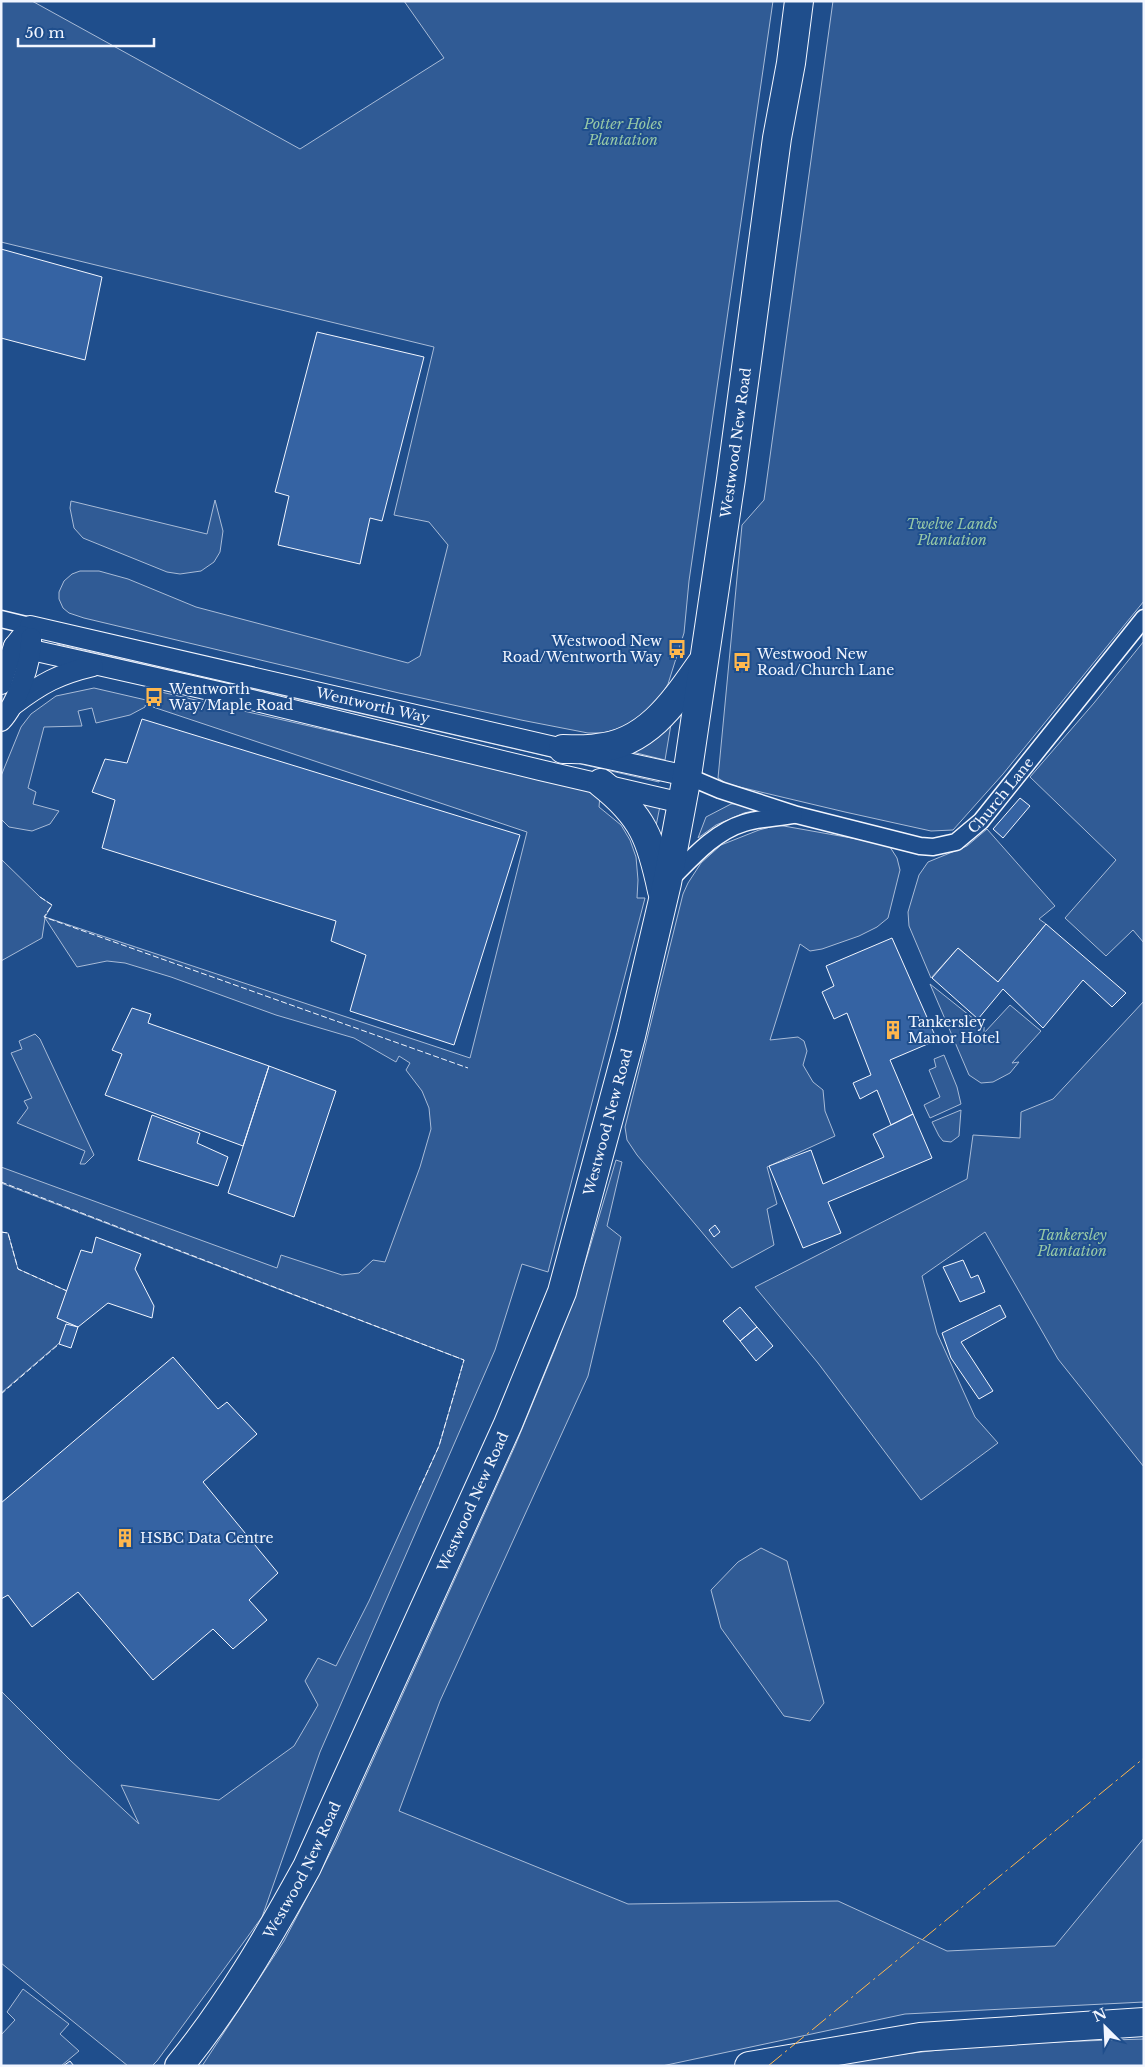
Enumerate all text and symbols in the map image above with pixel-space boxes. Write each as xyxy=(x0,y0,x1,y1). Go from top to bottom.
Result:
scale bar xyxy=(18,15,154,47)
text: 50 m xyxy=(25,23,65,42)
park label: Potter Holes Plantation xyxy=(583,115,662,149)
street label: Westwood New Road xyxy=(716,366,755,520)
park label: Twelve Lands Plantation xyxy=(906,515,998,549)
place label: Westwood New Road/Wentworth Way xyxy=(502,632,662,666)
bus stop icon: Westwood New Road/Wentworth Way xyxy=(666,638,688,660)
place label: Westwood New Road/Church Lane xyxy=(756,645,894,679)
bus stop icon: Westwood New Road/Church Lane xyxy=(731,651,753,673)
place label: Wentworth Way/Maple Road xyxy=(168,680,294,714)
street label: Wentworth Way xyxy=(313,683,432,727)
bus stop icon: Wentworth Way/Maple Road xyxy=(143,686,165,708)
street label: Church Lane xyxy=(964,754,1037,837)
place label: Tankersley Manor Hotel xyxy=(908,1013,1000,1047)
building icon: Tankersley Manor Hotel xyxy=(882,1019,904,1041)
street label: Westwood New Road xyxy=(579,1046,636,1199)
park label: Tankersley Plantation xyxy=(1036,1226,1108,1260)
street label: Westwood New Road xyxy=(433,1429,512,1575)
building icon: HSBC Data Centre xyxy=(114,1527,136,1549)
place label: HSBC Data Centre xyxy=(140,1529,274,1547)
street label: Westwood New Road xyxy=(259,1798,345,1943)
north arrow xyxy=(1080,2002,1130,2052)
text: N xyxy=(1090,2004,1109,2026)

